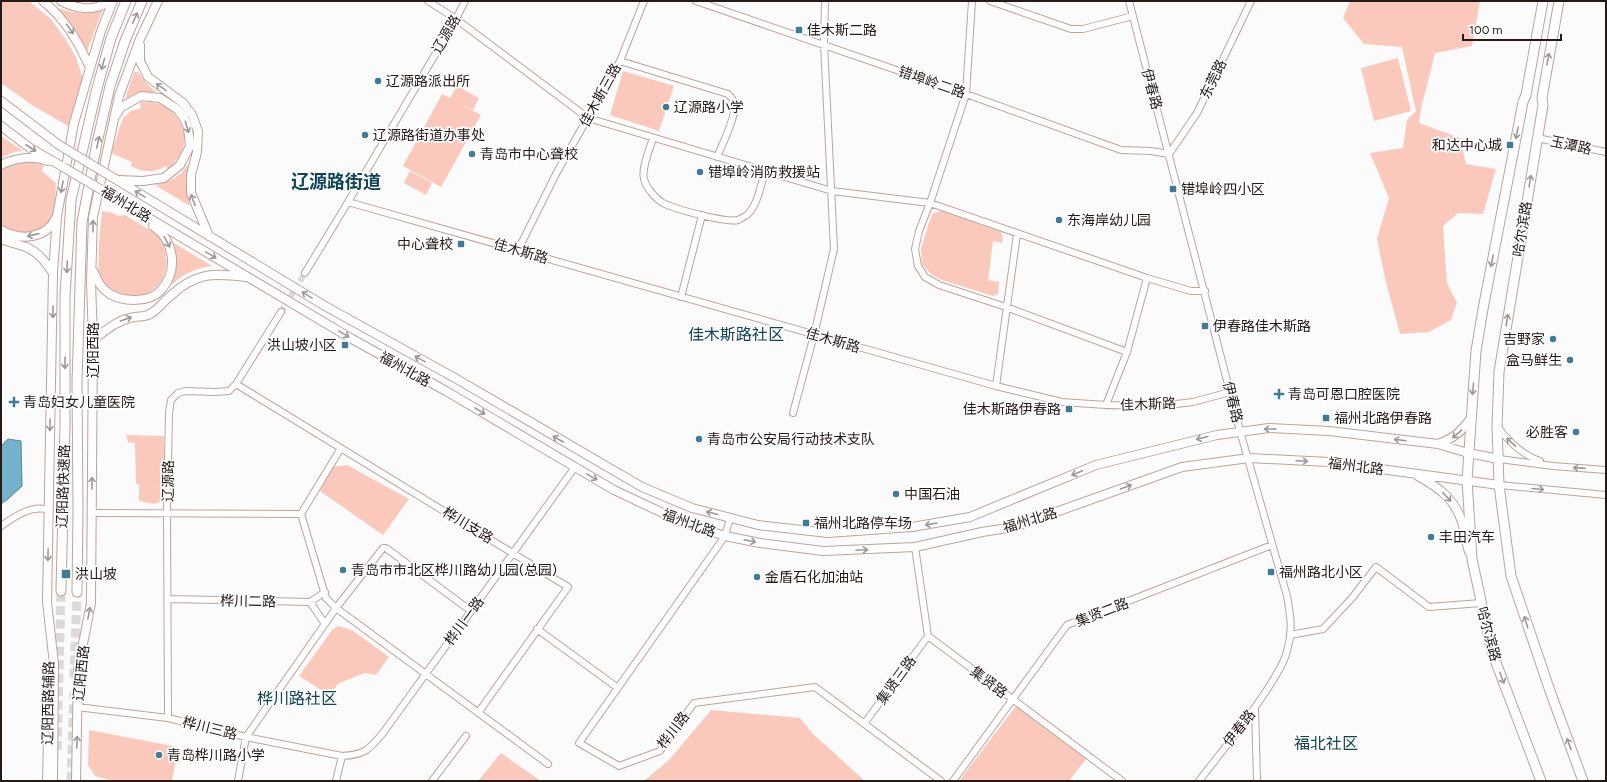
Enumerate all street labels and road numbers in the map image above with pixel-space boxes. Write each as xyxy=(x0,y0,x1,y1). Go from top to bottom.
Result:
street label: 辽源路 xyxy=(429,12,464,57)
street label: 东莞路 xyxy=(1197,57,1230,102)
street label: 佳木斯三路 xyxy=(576,61,625,130)
street label: 错埠岭二路 xyxy=(896,63,968,102)
street label: 伊春路 xyxy=(1138,67,1165,112)
street label: 玉潭路 xyxy=(1549,133,1593,158)
street label: 福州北路 xyxy=(97,183,154,226)
street label: 哈尔滨路 xyxy=(1510,200,1535,258)
street label: 佳木斯路 xyxy=(492,236,550,267)
street label: 辽阳西路 xyxy=(85,322,102,378)
street label: 佳木斯路 xyxy=(804,325,862,356)
street label: 福州北路 xyxy=(376,348,433,390)
street label: 伊春路 xyxy=(1219,380,1246,425)
street label: 佳木斯路 xyxy=(1120,395,1176,414)
street label: 辽阳路快速路 xyxy=(54,444,73,528)
street label: 福州北路 xyxy=(1327,455,1385,478)
street label: 辽源路 xyxy=(160,460,177,502)
street label: 桦川支路 xyxy=(439,504,496,547)
street label: 福州北路 xyxy=(1001,504,1059,537)
street label: 福州北路 xyxy=(660,506,718,541)
street label: 桦川二路 xyxy=(220,593,276,610)
street label: 桦川一路 xyxy=(441,594,488,649)
street label: 集贤二路 xyxy=(1073,594,1131,630)
street label: 哈尔滨路 xyxy=(1473,605,1504,663)
street label: 辽阳西路 xyxy=(70,644,93,702)
street label: 集贤三路 xyxy=(873,653,920,708)
street label: 辽阳西路辅路 xyxy=(39,661,58,745)
street label: 集贤路 xyxy=(967,663,1011,702)
street label: 伊春路 xyxy=(1220,707,1259,750)
street label: 桦川路 xyxy=(654,709,693,752)
street label: 桦川三路 xyxy=(181,713,239,744)

